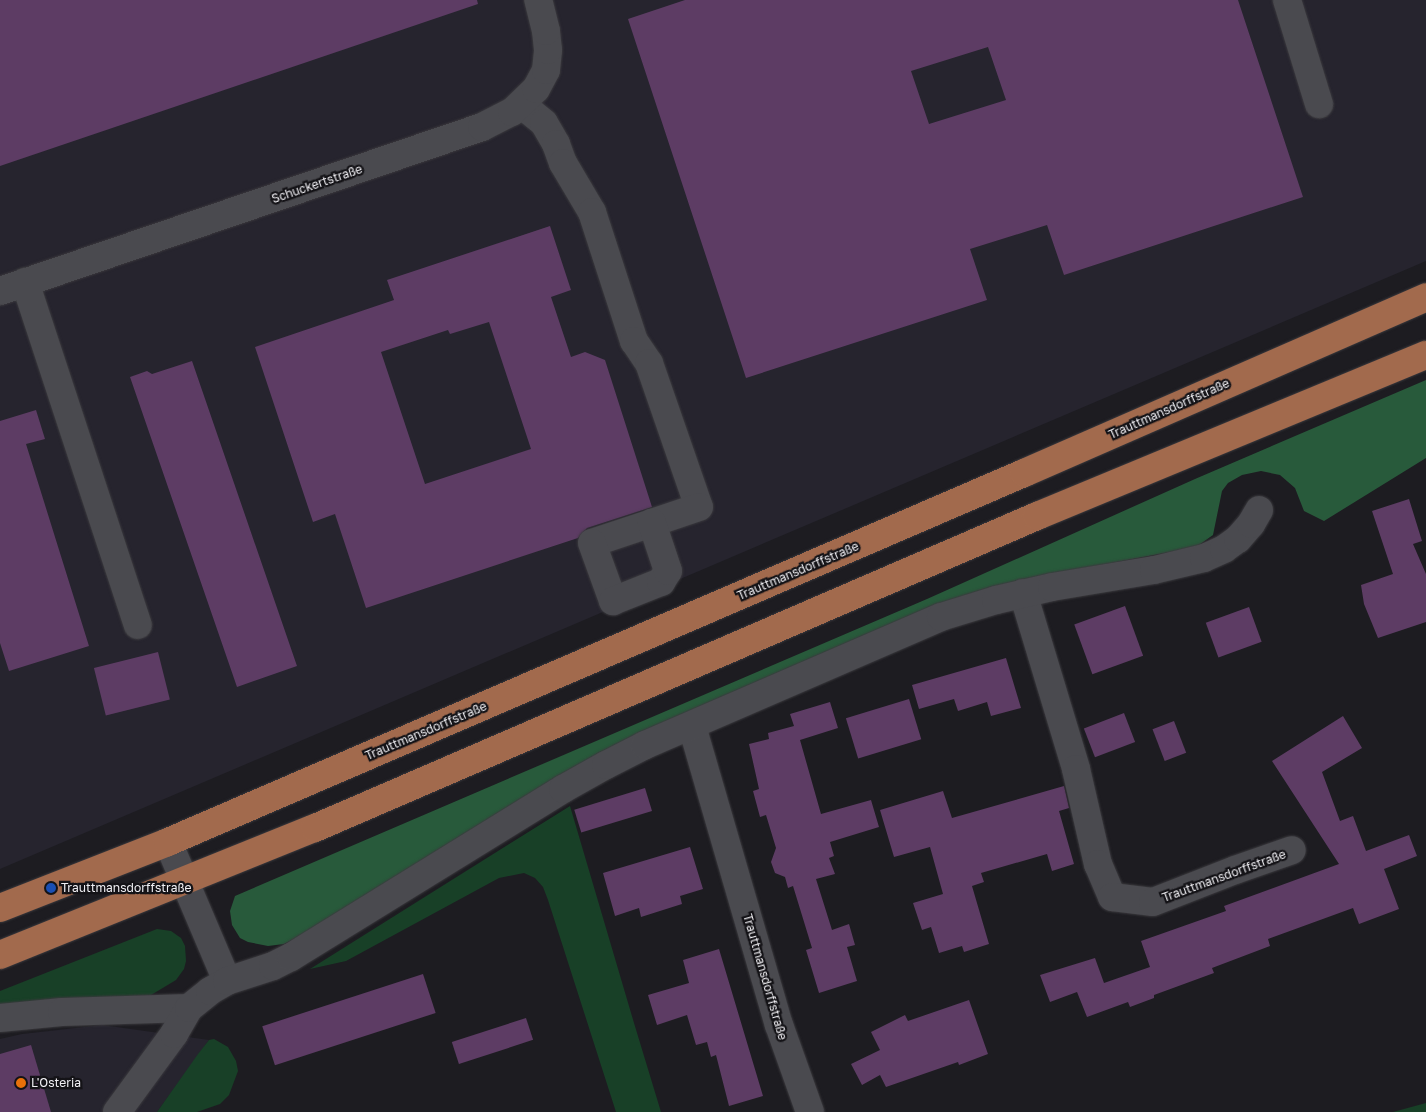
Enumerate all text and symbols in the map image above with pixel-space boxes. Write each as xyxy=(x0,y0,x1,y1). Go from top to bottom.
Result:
street label: Schuckertstraße xyxy=(270,162,364,206)
street label: Trauttmansdorffstraße xyxy=(1107,376,1231,442)
street label: Trauttmansdorffstraße xyxy=(735,539,861,603)
street label: Trauttmansdorffstraße xyxy=(363,699,489,763)
street label: Trauttmansdorffstraße xyxy=(1160,847,1288,905)
place label: Trauttmansdorffstraße xyxy=(61,881,191,895)
marker: Trauttmansdorffstraße xyxy=(45,882,57,894)
street label: Trauttmansdorffstraße xyxy=(740,912,790,1042)
place label: L'Osteria xyxy=(31,1076,81,1090)
marker: L'Osteria xyxy=(15,1077,27,1089)

